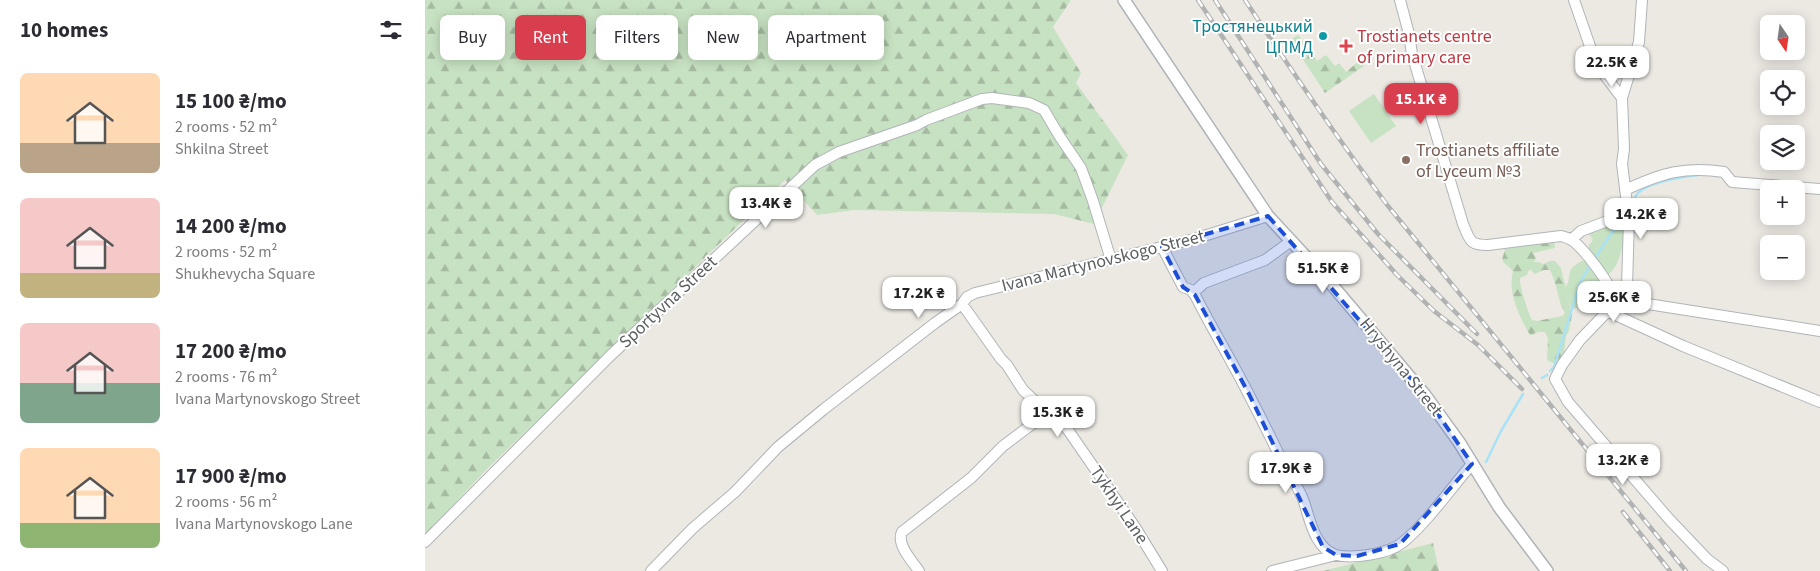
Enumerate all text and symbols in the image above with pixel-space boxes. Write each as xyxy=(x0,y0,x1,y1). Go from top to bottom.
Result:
place label: Тростянецький ЦПМД xyxy=(1192,14,1314,60)
text: 10 homes xyxy=(20,15,108,45)
chip: Buy xyxy=(440,15,505,60)
chip: Rent xyxy=(515,15,586,60)
chip: Filters xyxy=(596,15,678,60)
chip: New xyxy=(688,15,758,60)
chip: Apartment xyxy=(768,15,884,60)
north arrow xyxy=(1760,15,1805,60)
map controls xyxy=(1760,15,1805,280)
icon: filters xyxy=(377,16,405,44)
place label: Trostianets centre of primary care xyxy=(1357,24,1492,70)
marker: Тростянецький ЦПМД xyxy=(1317,30,1329,42)
marker: Trostianets centre of primary care xyxy=(1339,39,1353,53)
pin: 22.5K ₴ xyxy=(1566,46,1658,88)
text: 22.5K ₴ xyxy=(1586,51,1638,73)
button: locate xyxy=(1760,70,1805,115)
pin: 15.1K ₴ xyxy=(1375,82,1467,125)
text: 15 100 ₴/mo xyxy=(175,86,287,116)
text: 15.1K ₴ xyxy=(1395,88,1447,110)
icon: home xyxy=(60,93,120,153)
text: 2 rooms · 52 m² xyxy=(175,116,277,138)
button: layers xyxy=(1760,125,1805,170)
text: Shkilna Street xyxy=(175,138,268,160)
place label: Trostianets affiliate of Lyceum №3 xyxy=(1416,138,1560,184)
marker: Trostianets affiliate of Lyceum №3 xyxy=(1400,154,1412,166)
button: + xyxy=(1760,180,1805,225)
pin: 13.4K ₴ xyxy=(720,186,812,229)
text: 13.4K ₴ xyxy=(740,192,792,214)
pin: 14.2K ₴ xyxy=(1595,198,1687,240)
text: 14.2K ₴ xyxy=(1615,203,1667,225)
text: 14 200 ₴/mo xyxy=(175,211,287,241)
icon: home xyxy=(60,218,120,278)
street label: Ivana Martynovskogo Street xyxy=(999,224,1207,298)
button: − xyxy=(1760,235,1805,280)
text: 2 rooms · 52 m² xyxy=(175,241,277,263)
street label: Sportyvna Street xyxy=(613,250,723,354)
pin: 51.5K ₴ xyxy=(1277,252,1369,294)
text: 51.5K ₴ xyxy=(1297,257,1349,279)
text: Shukhevycha Square xyxy=(175,263,315,285)
pin: 17.2K ₴ xyxy=(873,276,965,319)
pin: 25.6K ₴ xyxy=(1568,280,1660,323)
text: 17.2K ₴ xyxy=(893,282,945,304)
text: 25.6K ₴ xyxy=(1588,286,1640,308)
street label: Hryshyna Street xyxy=(1353,312,1449,422)
text: 17 200 ₴/mo xyxy=(175,336,287,366)
icon: home xyxy=(60,343,120,403)
text: 2 rooms · 76 m² xyxy=(175,366,277,388)
text: Ivana Martynovskogo Street xyxy=(175,388,360,410)
pin: 15.3K ₴ xyxy=(1012,396,1104,438)
text: 15.3K ₴ xyxy=(1032,401,1084,423)
pin: 13.2K ₴ xyxy=(1577,444,1669,486)
text: 13.2K ₴ xyxy=(1597,449,1649,471)
pin: 17.9K ₴ xyxy=(1240,452,1332,494)
text: 17.9K ₴ xyxy=(1260,457,1312,479)
text: 17 900 ₴/mo xyxy=(175,461,287,491)
street label: Tykhyi Lane xyxy=(1084,461,1154,549)
icon: home xyxy=(60,468,120,528)
text: 2 rooms · 56 m² xyxy=(175,491,277,513)
text: Ivana Martynovskogo Lane xyxy=(175,513,353,535)

